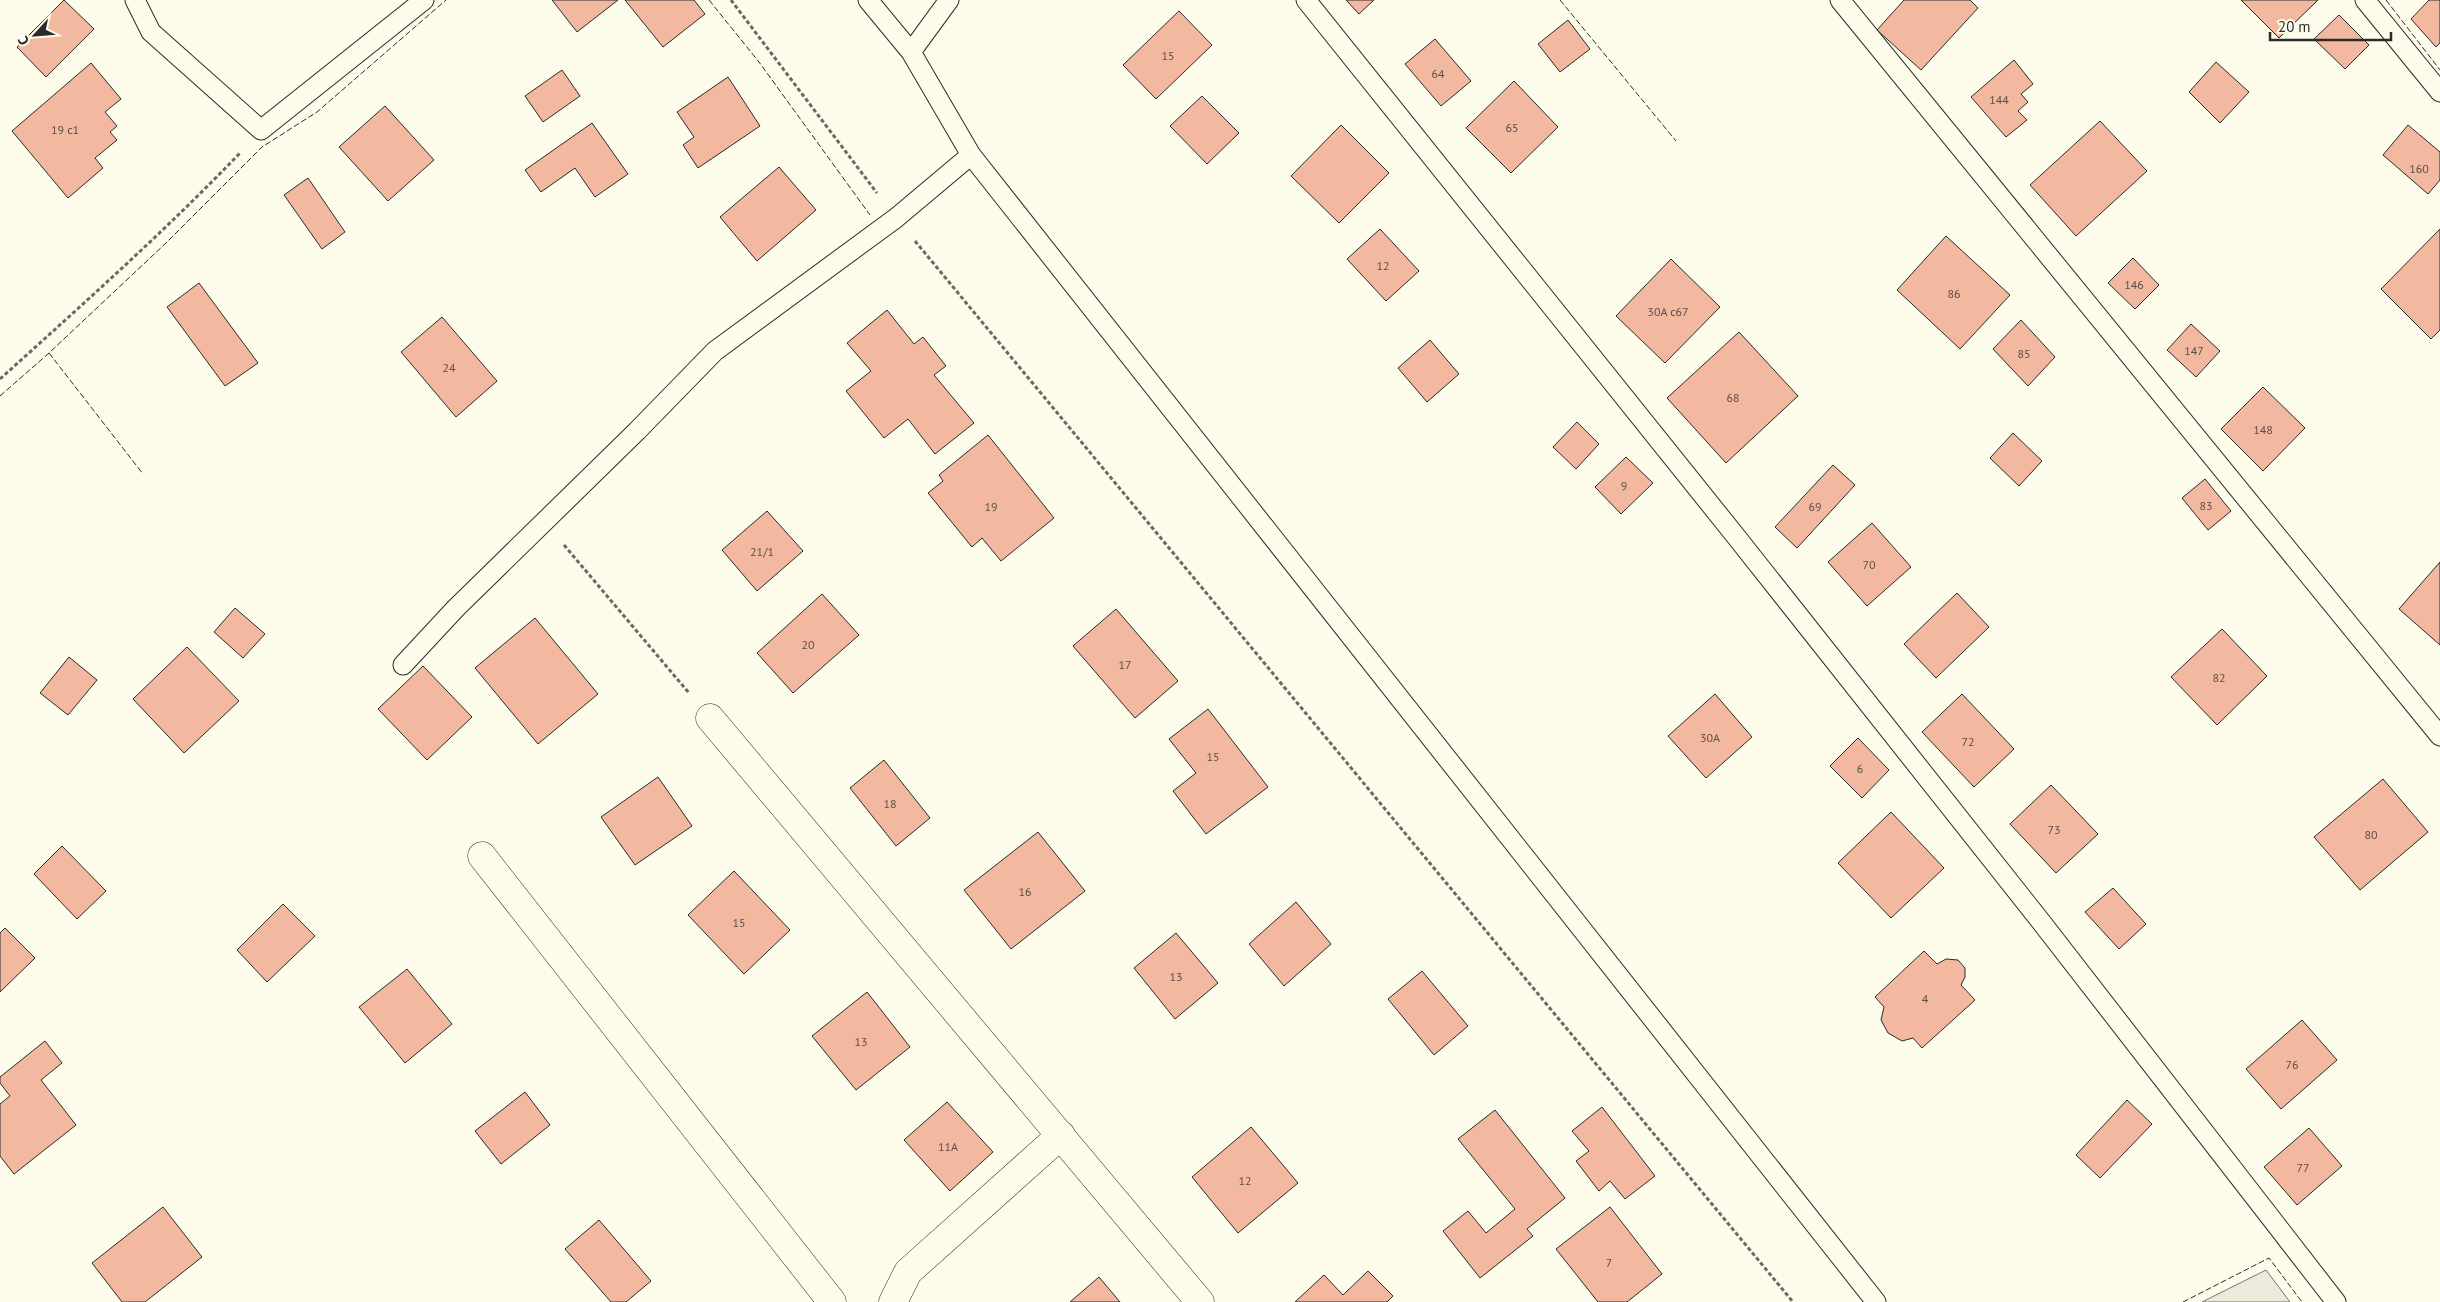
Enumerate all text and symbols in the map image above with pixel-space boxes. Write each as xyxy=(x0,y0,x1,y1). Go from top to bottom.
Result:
north arrow xyxy=(10,10,60,60)
scale bar xyxy=(2270,10,2391,42)
text: 20 m xyxy=(2278,17,2311,36)
text: С xyxy=(13,33,33,48)
house number: 15 xyxy=(1161,48,1175,63)
house number: 64 xyxy=(1431,66,1445,81)
house number: 144 xyxy=(1989,92,2009,107)
house number: 65 xyxy=(1505,120,1519,135)
house number: 19 с1 xyxy=(51,122,79,137)
house number: 160 xyxy=(2409,161,2429,176)
house number: 12 xyxy=(1376,258,1390,273)
house number: 146 xyxy=(2124,277,2144,292)
house number: 86 xyxy=(1947,286,1961,301)
house number: 30А с67 xyxy=(1647,304,1689,319)
house number: 147 xyxy=(2184,343,2204,358)
house number: 85 xyxy=(2017,346,2031,361)
house number: 24 xyxy=(442,360,456,375)
house number: 68 xyxy=(1726,390,1740,405)
house number: 148 xyxy=(2253,422,2273,437)
house number: 9 xyxy=(1621,478,1627,493)
house number: 83 xyxy=(2199,498,2213,513)
house number: 19 xyxy=(984,499,998,514)
house number: 69 xyxy=(1808,499,1822,514)
house number: 21/1 xyxy=(750,544,774,559)
house number: 70 xyxy=(1862,557,1876,572)
house number: 20 xyxy=(801,637,815,652)
house number: 17 xyxy=(1118,657,1132,672)
house number: 82 xyxy=(2212,670,2226,685)
house number: 30А xyxy=(1700,730,1720,745)
house number: 72 xyxy=(1961,734,1975,749)
house number: 15 xyxy=(1206,749,1220,764)
house number: 6 xyxy=(1857,761,1863,776)
house number: 18 xyxy=(883,796,897,811)
house number: 73 xyxy=(2047,822,2061,837)
house number: 80 xyxy=(2364,827,2378,842)
house number: 16 xyxy=(1018,884,1032,899)
house number: 15 xyxy=(732,915,746,930)
house number: 13 xyxy=(1169,969,1183,984)
house number: 4 xyxy=(1922,991,1929,1006)
house number: 13 xyxy=(854,1034,868,1049)
house number: 76 xyxy=(2285,1057,2299,1072)
house number: 11А xyxy=(938,1139,958,1154)
house number: 77 xyxy=(2296,1160,2310,1175)
house number: 12 xyxy=(1238,1173,1252,1188)
house number: 7 xyxy=(1606,1255,1612,1270)

